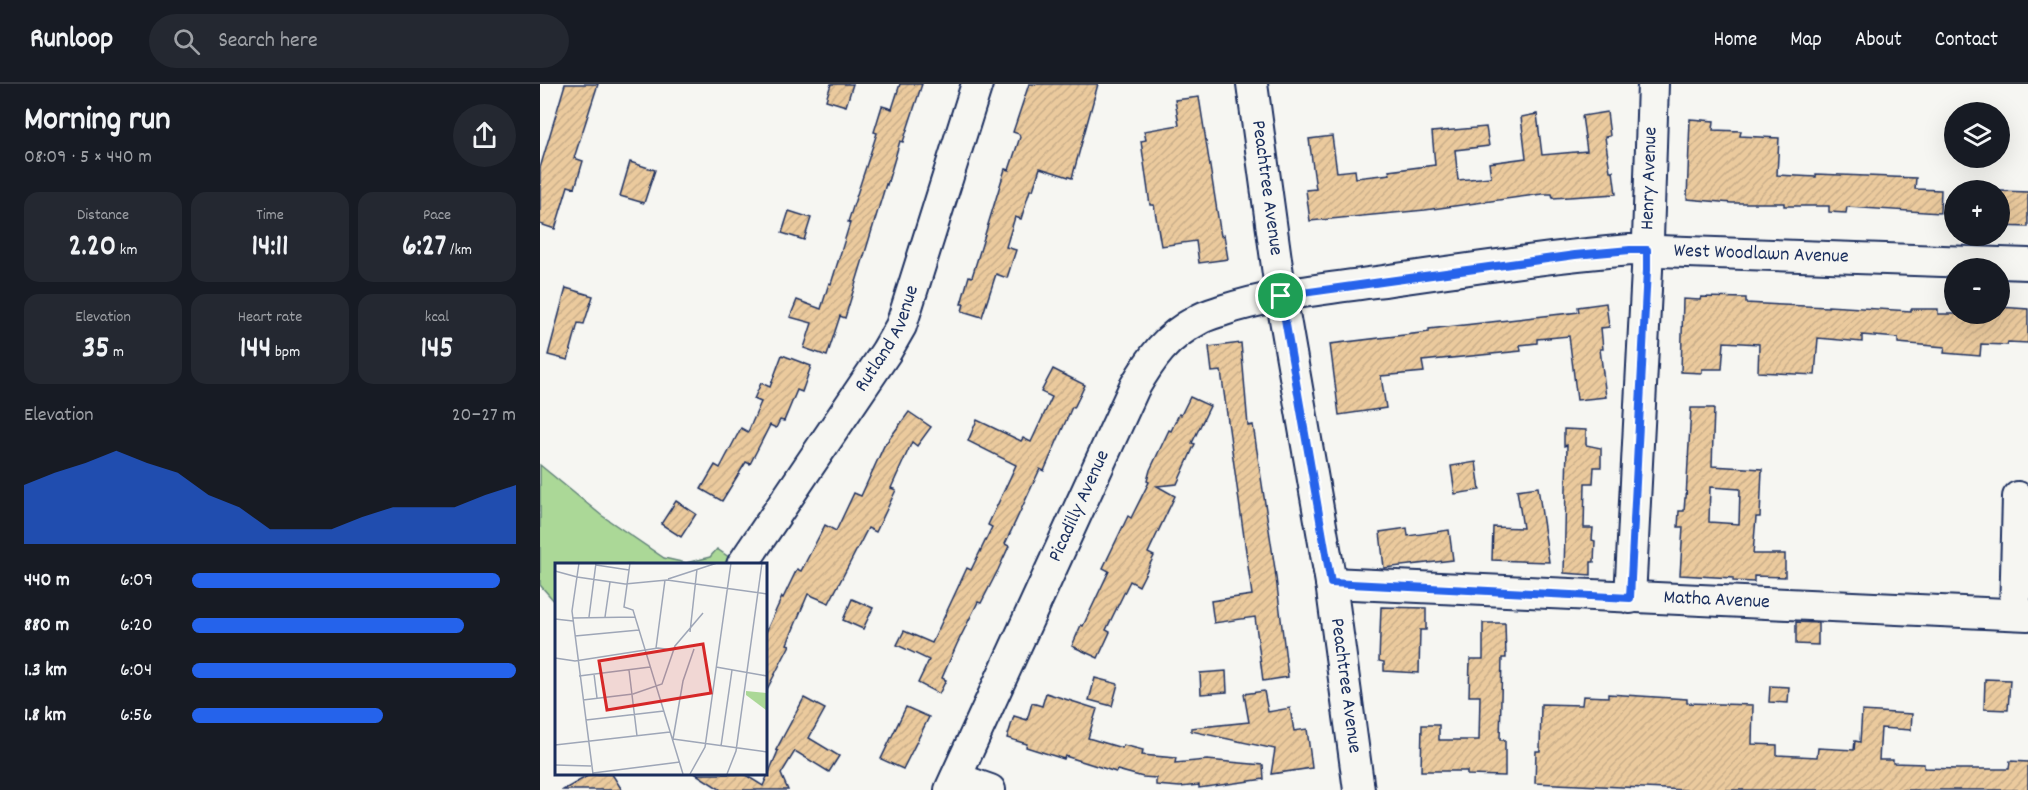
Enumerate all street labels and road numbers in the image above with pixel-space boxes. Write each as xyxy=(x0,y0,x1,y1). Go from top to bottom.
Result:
street label: Peachtree Avenue xyxy=(1243,119,1289,258)
street label: Henry Avenue xyxy=(1634,126,1666,231)
street label: West Woodlawn Avenue xyxy=(1673,238,1849,272)
street label: Rutland Avenue xyxy=(849,282,927,398)
street label: Picadilly Avenue xyxy=(1042,446,1118,567)
street label: Matha Avenue xyxy=(1663,584,1771,617)
street label: Peachtree Avenue xyxy=(1322,616,1368,755)

